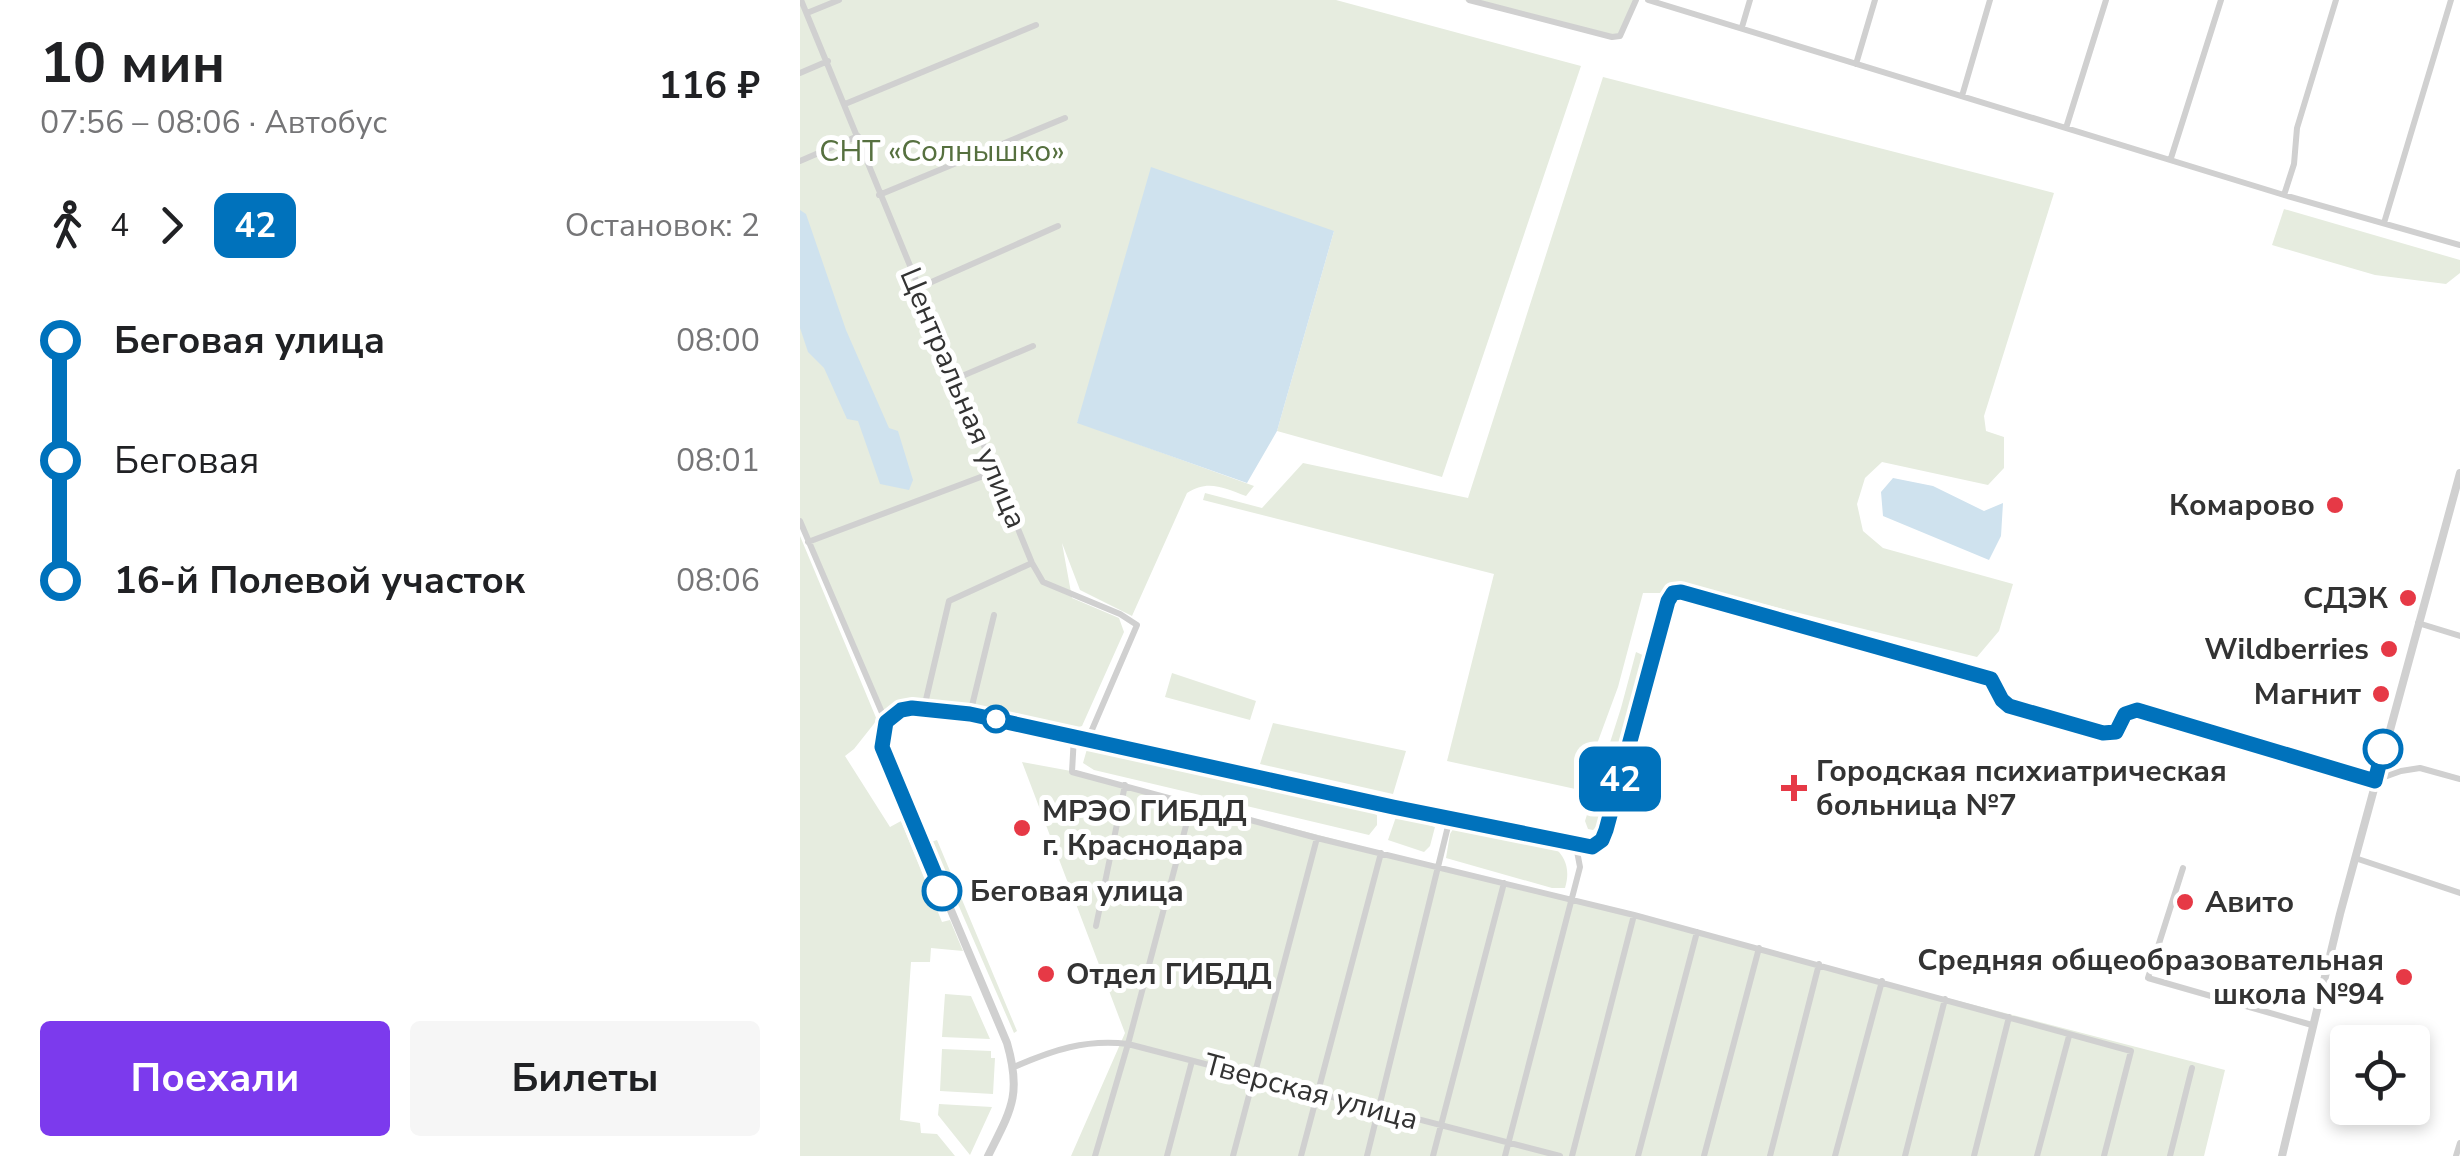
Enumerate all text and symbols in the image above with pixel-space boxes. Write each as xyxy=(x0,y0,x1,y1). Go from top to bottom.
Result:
text: 10 мин xyxy=(40,26,225,101)
text: 116 ₽ xyxy=(659,60,760,111)
text: 07:56 – 08:06 · Автобус xyxy=(40,101,387,144)
park label: СНТ «Солнышко» xyxy=(819,131,1065,172)
icon: walk xyxy=(40,198,95,253)
icon: forward xyxy=(144,198,199,253)
text: 42 xyxy=(234,202,276,249)
text: 4 xyxy=(110,204,129,247)
text: Остановок: 2 xyxy=(565,204,760,247)
street label: Центральная улица xyxy=(890,261,1036,535)
text: Беговая улица xyxy=(114,315,385,366)
text: 08:00 xyxy=(676,319,760,362)
text: Беговая xyxy=(114,435,259,486)
text: 08:01 xyxy=(676,439,760,482)
place label: Комарово xyxy=(2169,485,2315,526)
marker: Комарово xyxy=(2324,494,2346,516)
text: 16-й Полевой участок xyxy=(114,555,525,606)
text: 08:06 xyxy=(676,559,760,602)
place label: СДЭК xyxy=(2303,578,2389,619)
marker: СДЭК xyxy=(2397,587,2419,609)
place label: Wildberries xyxy=(2204,629,2369,670)
marker: Wildberries xyxy=(2378,638,2400,660)
place label: Магнит xyxy=(2254,674,2362,715)
marker: Магнит xyxy=(2370,683,2392,705)
unlabelled marker xyxy=(983,706,1009,732)
unlabelled marker xyxy=(2364,730,2402,768)
line badge: 42 xyxy=(1575,746,1665,812)
place label: Городская психиатрическая больница №7 xyxy=(1816,751,2227,826)
text: 42 xyxy=(1599,756,1641,803)
marker: Городская психиатрическая больница №7 xyxy=(1781,775,1807,801)
place label: МРЭО ГИБДД г. Краснодара xyxy=(1042,791,1247,866)
marker: МРЭО ГИБДД г. Краснодара xyxy=(1011,817,1033,839)
place label: Беговая улица xyxy=(970,871,1184,912)
marker: Беговая улица xyxy=(923,872,961,910)
place label: Авито xyxy=(2205,882,2294,923)
marker: Авито xyxy=(2174,891,2196,913)
place label: Средняя общеобразовательная школа №94 xyxy=(1917,940,2384,1015)
place label: Отдел ГИБДД xyxy=(1066,954,1272,995)
marker: Отдел ГИБДД xyxy=(1035,963,1057,985)
marker: Средняя общеобразовательная школа №94 xyxy=(2393,966,2415,988)
button: Поехали xyxy=(40,1021,390,1136)
button: Билеты xyxy=(410,1021,760,1136)
map controls xyxy=(2330,1025,2430,1125)
button: locate xyxy=(2330,1025,2430,1125)
street label: Тверская улица xyxy=(1199,1044,1423,1140)

